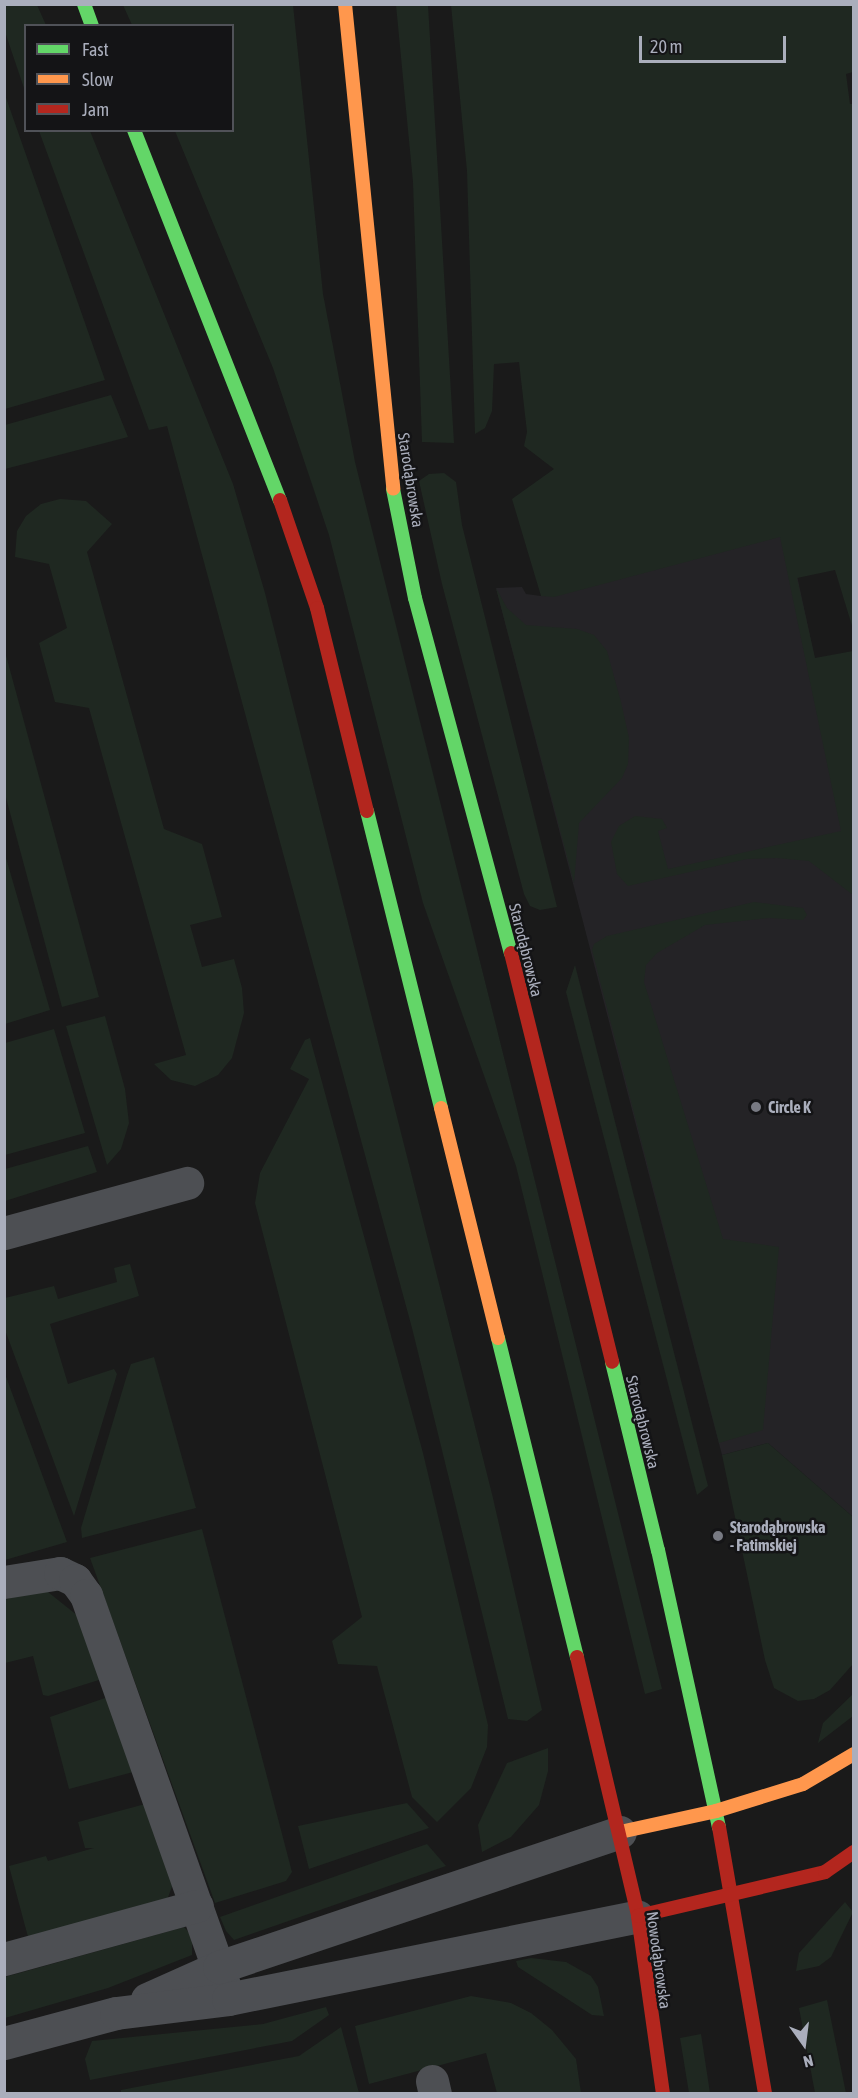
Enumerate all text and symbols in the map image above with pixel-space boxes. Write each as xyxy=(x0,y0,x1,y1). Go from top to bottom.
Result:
legend xyxy=(24,24,234,132)
scale bar xyxy=(642,24,789,62)
text: 20 m xyxy=(650,36,682,57)
text: Fast xyxy=(82,39,109,60)
text: Slow xyxy=(82,69,113,90)
text: Jam xyxy=(82,99,109,120)
street label: Starodąbrowska xyxy=(394,431,428,529)
street label: Starodąbrowska xyxy=(505,901,547,999)
place label: Circle K xyxy=(768,1097,811,1117)
marker: Circle K xyxy=(749,1100,763,1114)
street label: Starodąbrowska xyxy=(622,1373,664,1471)
place label: Starodąbrowska - Fatimskiej xyxy=(730,1517,825,1555)
marker: Starodąbrowska - Fatimskiej xyxy=(711,1529,725,1543)
street label: Nowodąbrowska xyxy=(643,1910,675,2010)
north arrow xyxy=(774,2014,834,2074)
text: N xyxy=(802,2052,815,2071)

